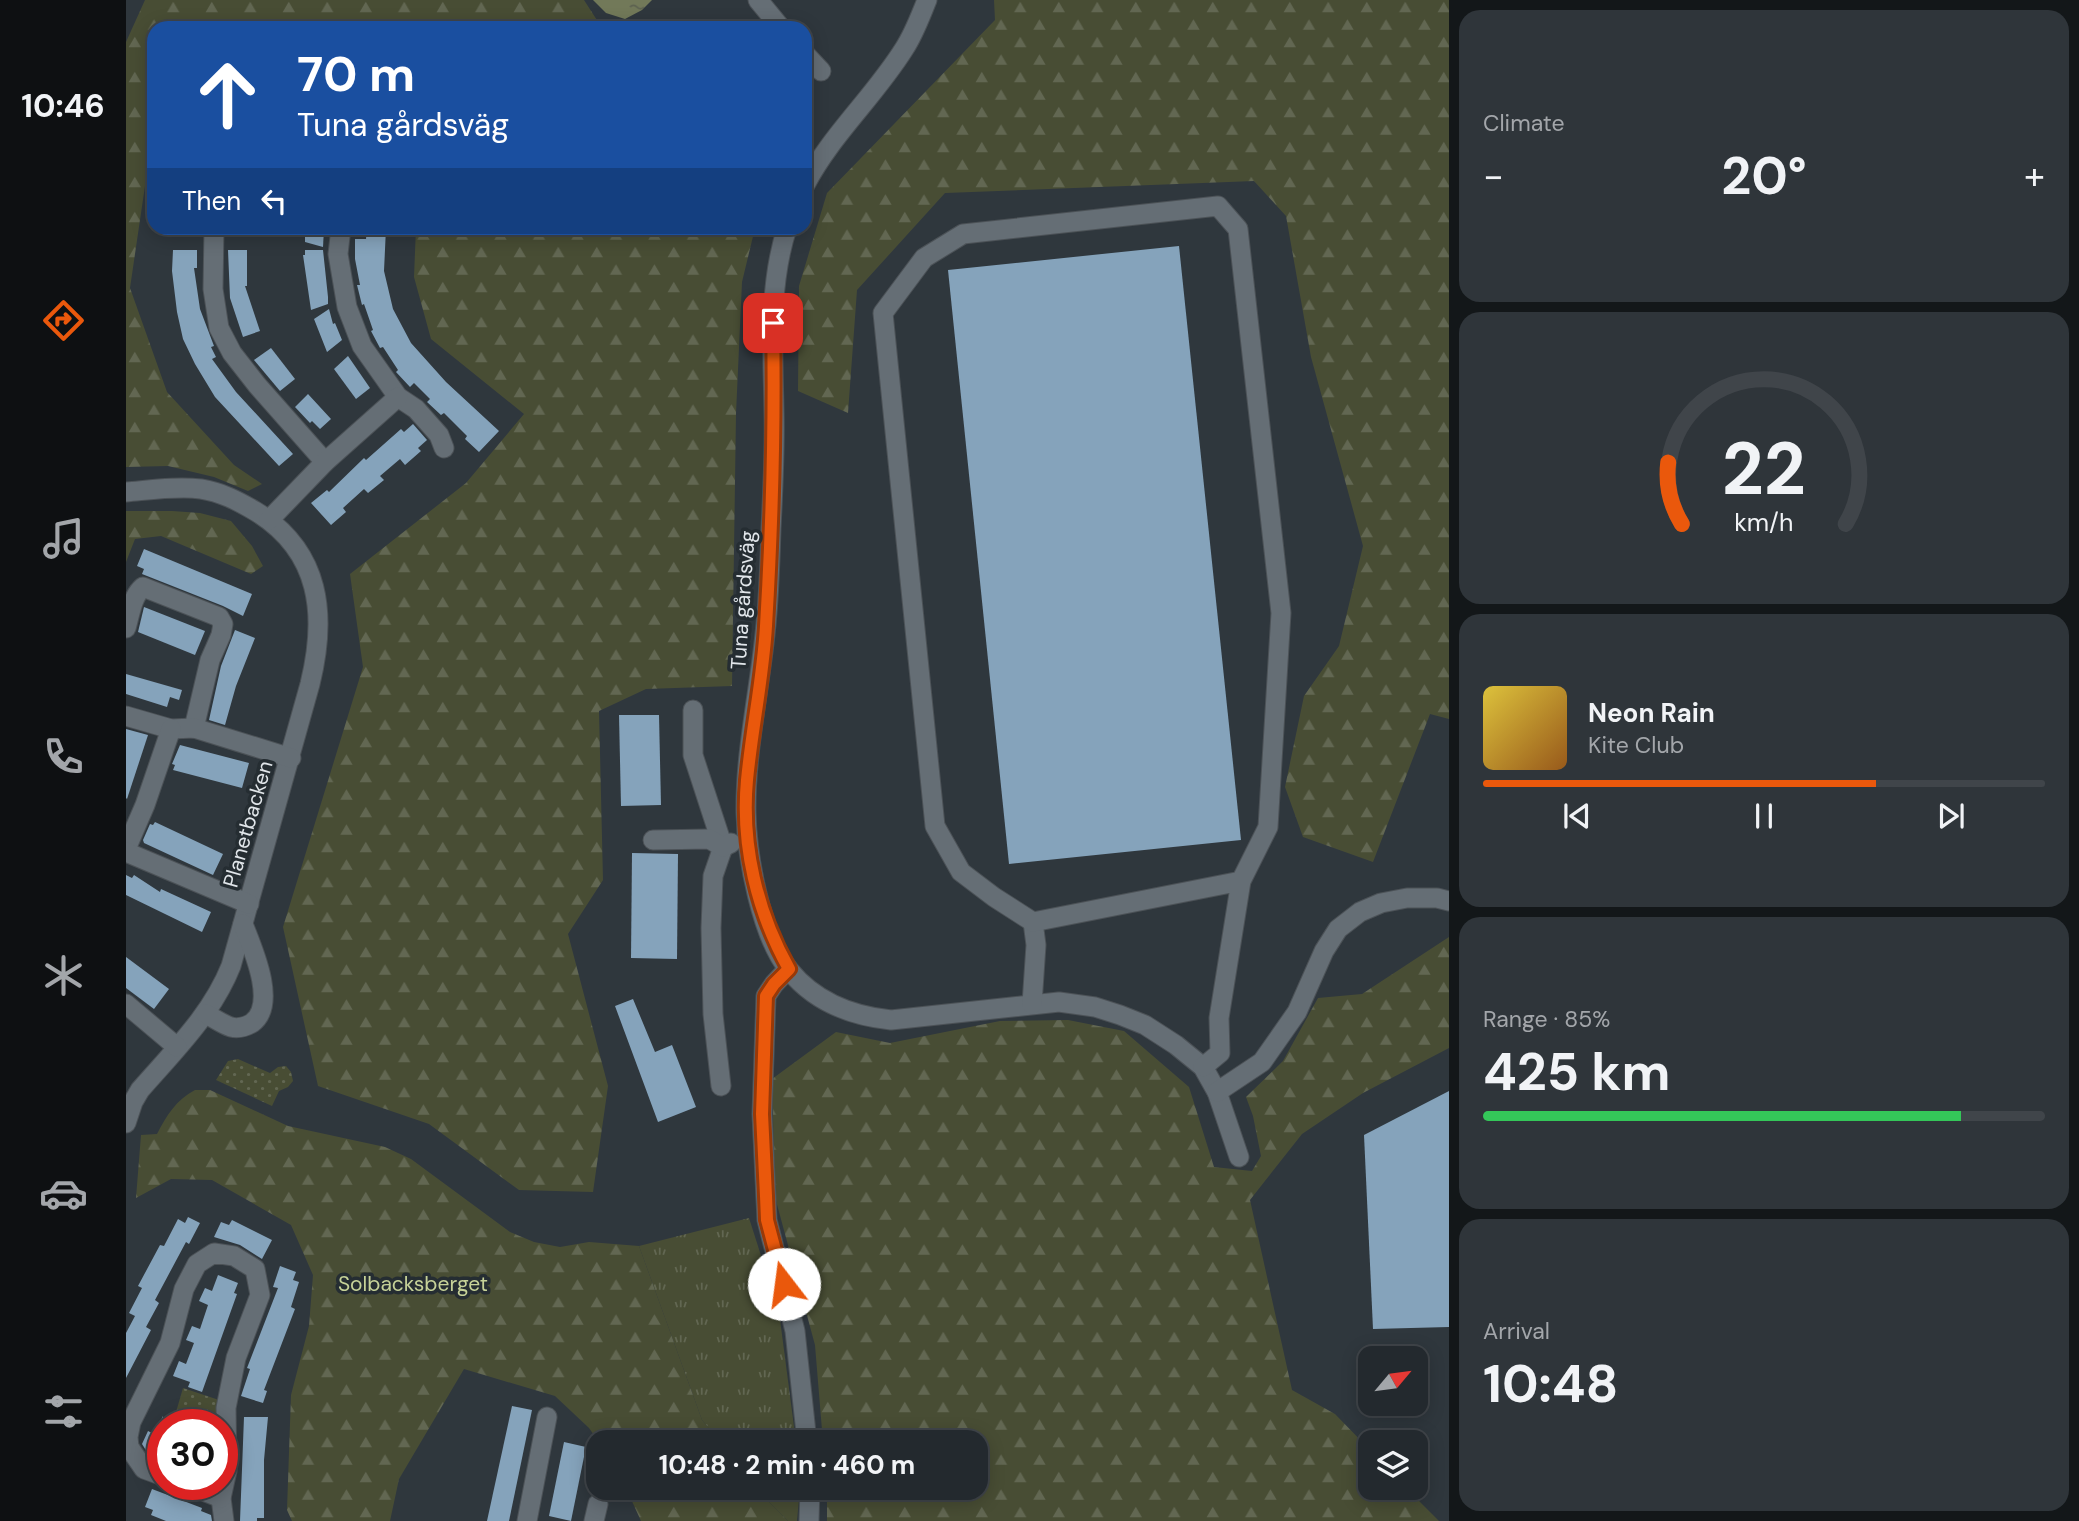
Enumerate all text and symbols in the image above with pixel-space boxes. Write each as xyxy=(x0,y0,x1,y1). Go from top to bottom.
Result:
text: 70 m xyxy=(297,42,415,106)
icon: ahead xyxy=(182,49,273,140)
text: 10:46 xyxy=(21,85,105,127)
text: Tuna gårdsväg xyxy=(297,104,509,146)
text: Climate xyxy=(1483,108,1565,138)
text: 20° xyxy=(1721,142,1807,210)
text: − xyxy=(1483,151,1504,201)
text: + xyxy=(2024,151,2045,201)
icon: left xyxy=(255,182,293,220)
text: Then xyxy=(182,184,241,218)
pin xyxy=(743,293,803,353)
icon: directions xyxy=(39,296,88,345)
icon: arrive xyxy=(754,304,792,342)
text: 22 xyxy=(1722,423,1806,518)
text: km/h xyxy=(1734,506,1794,539)
icon: music xyxy=(39,514,88,563)
street label: Tuna gårdsväg xyxy=(724,529,762,670)
text: Neon Rain xyxy=(1588,696,1715,730)
text: Kite Club xyxy=(1588,730,1684,760)
icon: phone xyxy=(39,732,88,781)
street label: Planetbacken xyxy=(217,757,279,891)
icon: previous xyxy=(1558,797,1596,835)
icon: pause xyxy=(1745,797,1783,835)
icon: next xyxy=(1932,797,1970,835)
icon: climate xyxy=(39,951,88,1000)
text: Range · 85% xyxy=(1483,1004,1610,1034)
text: 425 km xyxy=(1483,1038,1670,1106)
icon: car xyxy=(39,1169,88,1218)
position arrow xyxy=(747,1247,821,1321)
park label: Solbacksberget xyxy=(338,1270,488,1298)
text: Arrival xyxy=(1483,1316,1550,1346)
north arrow xyxy=(1358,1346,1428,1416)
map controls xyxy=(1358,1346,1428,1500)
text: 10:48 xyxy=(1483,1350,1618,1418)
icon: filters xyxy=(39,1387,88,1436)
speed limit sign: 30 xyxy=(147,1409,238,1500)
button: layers xyxy=(1358,1430,1428,1500)
text: 10:48 · 2 min · 460 m xyxy=(659,1448,915,1482)

